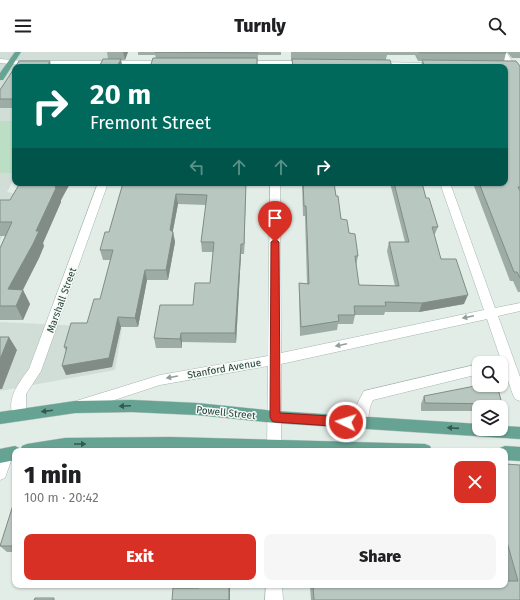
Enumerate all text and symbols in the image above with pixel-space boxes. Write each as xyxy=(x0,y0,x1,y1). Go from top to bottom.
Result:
icon: menu xyxy=(12,15,34,37)
text: Turnly xyxy=(234,15,286,37)
icon: search xyxy=(486,15,508,37)
text: 20 m xyxy=(90,78,151,111)
icon: right xyxy=(24,80,76,132)
text: Fremont Street xyxy=(90,112,211,134)
icon: left xyxy=(186,156,208,178)
icon: ahead xyxy=(228,156,250,178)
icon: ahead xyxy=(270,156,292,178)
icon: right xyxy=(312,156,334,178)
pin xyxy=(258,201,292,242)
icon: arrive xyxy=(264,207,286,229)
street label: Marshall Street xyxy=(45,266,79,335)
one-way arrow xyxy=(462,315,474,321)
one-way arrow xyxy=(335,342,347,348)
map controls xyxy=(472,356,508,436)
button: search xyxy=(472,356,508,392)
street label: Stanford Avenue xyxy=(186,357,262,381)
one-way arrow xyxy=(166,375,178,381)
button: layers xyxy=(472,400,508,436)
position arrow xyxy=(325,401,367,443)
one-way arrow xyxy=(118,403,131,409)
street label: Powell Street xyxy=(196,404,257,422)
one-way arrow xyxy=(41,408,53,414)
one-way arrow xyxy=(447,425,459,432)
one-way arrow xyxy=(74,441,87,447)
text: 1 min xyxy=(24,461,82,489)
button: close xyxy=(454,461,496,503)
text: 100 m · 20:42 xyxy=(24,490,99,505)
button: Exit xyxy=(24,534,256,580)
button: Share xyxy=(264,534,496,580)

